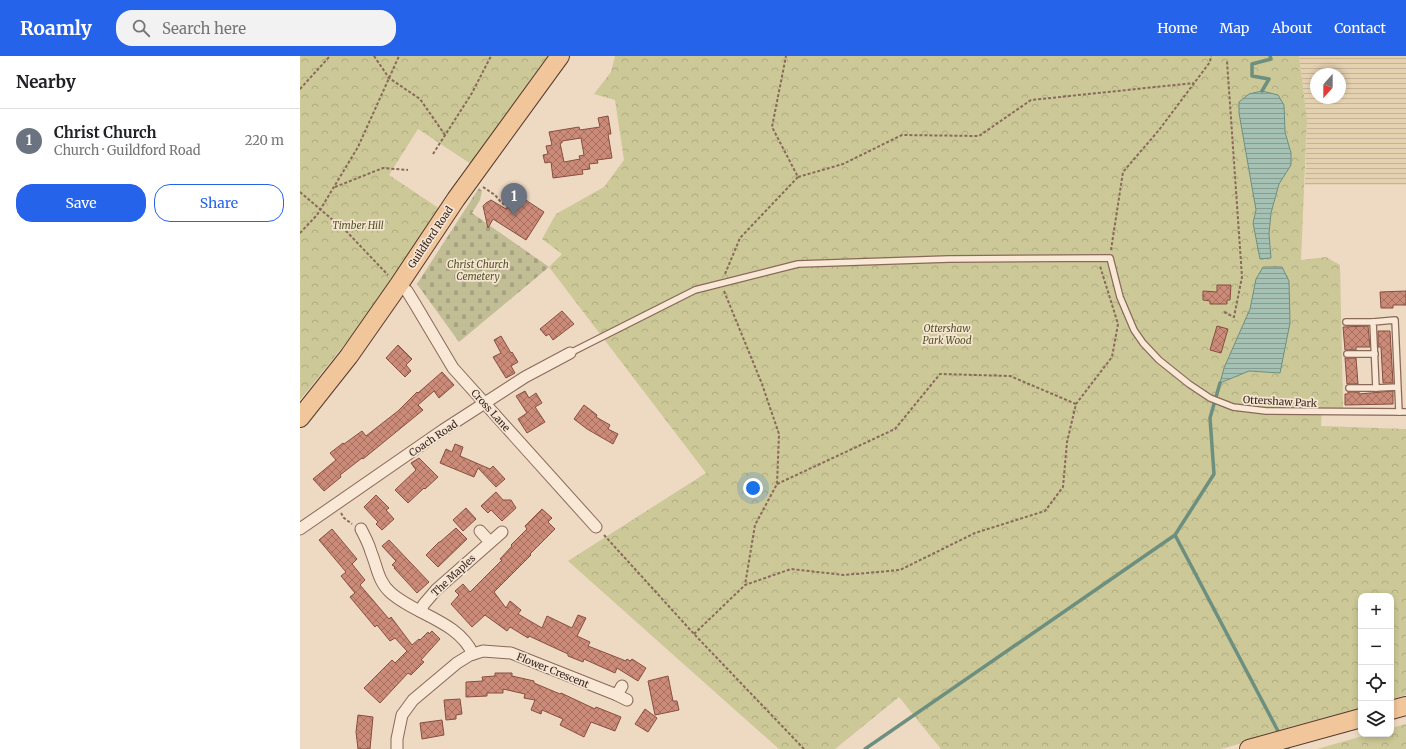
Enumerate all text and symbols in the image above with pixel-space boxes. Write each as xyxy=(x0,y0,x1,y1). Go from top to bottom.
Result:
search box xyxy=(116,10,396,46)
text: Roamly xyxy=(20,16,92,40)
icon: search xyxy=(130,17,152,39)
text: Search here xyxy=(162,19,246,38)
text: Home xyxy=(1157,19,1198,37)
text: Map xyxy=(1220,19,1249,37)
text: About xyxy=(1271,19,1312,37)
text: Contact xyxy=(1334,19,1386,37)
north arrow xyxy=(1310,68,1346,104)
text: Nearby xyxy=(16,71,76,93)
text: Christ Church xyxy=(54,123,157,142)
text: 1 xyxy=(26,132,32,149)
text: 220 m xyxy=(245,132,284,149)
text: Church · Guildford Road xyxy=(54,142,201,159)
pin: 1 xyxy=(501,183,527,216)
button: Save xyxy=(16,184,146,222)
button: Share xyxy=(154,184,284,222)
street label: Guildford Road xyxy=(405,204,456,271)
park label: Timber Hill xyxy=(332,219,384,232)
park label: Christ Church Cemetery xyxy=(447,258,509,283)
park label: Ottershaw Park Wood xyxy=(922,322,972,347)
street label: Cross Lane xyxy=(468,387,513,434)
street label: Ottershaw Park xyxy=(1243,393,1318,410)
street label: Coach Road xyxy=(406,417,460,459)
your location xyxy=(743,478,763,498)
street label: The Maples xyxy=(429,552,478,599)
map controls xyxy=(1358,593,1394,737)
button: + xyxy=(1358,593,1394,629)
button: − xyxy=(1358,629,1394,665)
street label: Flower Crescent xyxy=(515,650,591,691)
button: locate xyxy=(1358,665,1394,701)
button: layers xyxy=(1358,701,1394,737)

